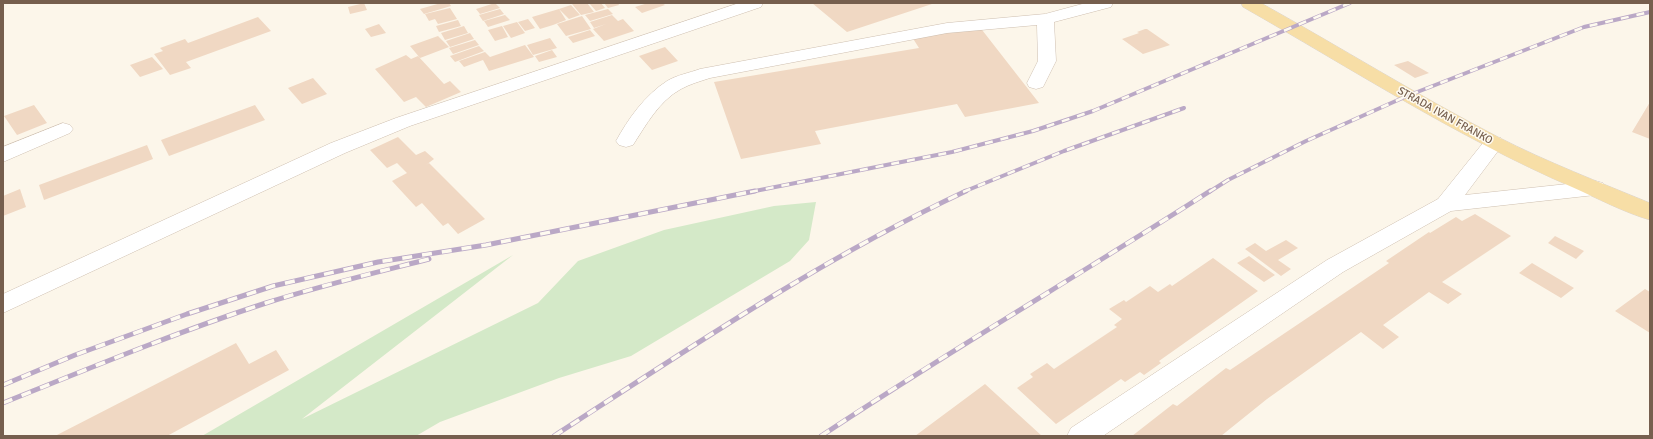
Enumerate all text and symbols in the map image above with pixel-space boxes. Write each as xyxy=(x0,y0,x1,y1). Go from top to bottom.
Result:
street label: STRADA IVAN FRANKO xyxy=(1395,84,1495,148)

